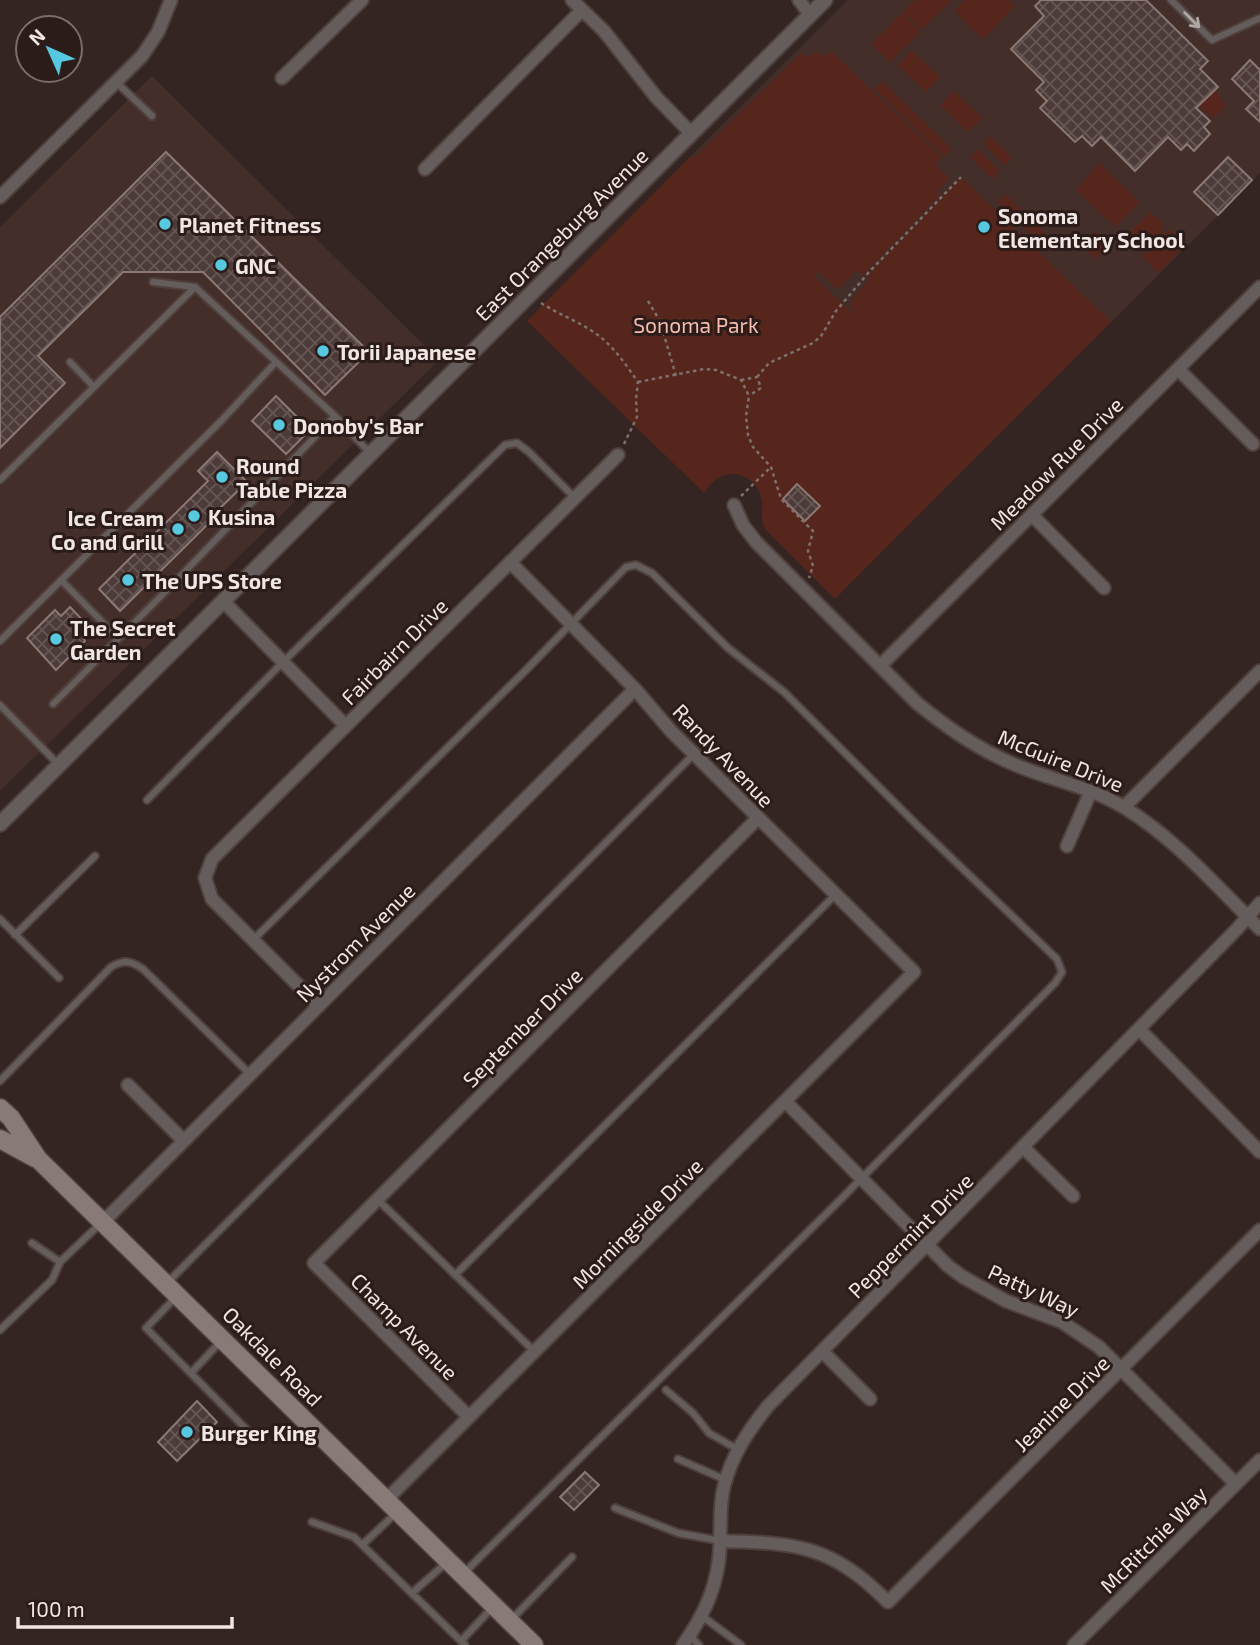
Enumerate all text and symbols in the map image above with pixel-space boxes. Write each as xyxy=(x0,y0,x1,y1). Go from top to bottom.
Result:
one-way arrow xyxy=(1183,11,1200,28)
north arrow xyxy=(14,14,84,84)
text: N xyxy=(24,24,50,50)
street label: East Orangeburg Avenue xyxy=(469,142,653,326)
place label: Sonoma Elementary School xyxy=(998,203,1185,253)
place label: Planet Fitness xyxy=(179,212,321,237)
marker: Planet Fitness xyxy=(157,216,173,232)
marker: Sonoma Elementary School xyxy=(976,219,992,235)
place label: GNC xyxy=(235,253,276,278)
marker: GNC xyxy=(213,257,229,273)
park label: Sonoma Park xyxy=(633,312,759,337)
place label: Torii Japanese xyxy=(337,339,477,364)
marker: Torii Japanese xyxy=(315,343,331,359)
street label: Meadow Rue Drive xyxy=(984,391,1128,535)
place label: Donoby's Bar xyxy=(293,413,423,439)
marker: Donoby's Bar xyxy=(271,417,287,433)
place label: Round Table Pizza xyxy=(236,453,347,502)
marker: Round Table Pizza xyxy=(214,469,230,485)
place label: Kusina xyxy=(208,504,275,529)
place label: Ice Cream Co and Grill xyxy=(51,505,164,554)
marker: Kusina xyxy=(186,508,202,524)
marker: Ice Cream Co and Grill xyxy=(170,521,186,537)
place label: The UPS Store xyxy=(142,568,282,593)
marker: The UPS Store xyxy=(120,572,136,588)
street label: Fairbairn Drive xyxy=(336,593,452,709)
place label: The Secret Garden xyxy=(70,615,176,664)
marker: The Secret Garden xyxy=(48,631,64,647)
street label: Randy Avenue xyxy=(668,698,780,812)
street label: McGuire Drive xyxy=(995,723,1127,797)
street label: Nystrom Avenue xyxy=(290,877,420,1007)
street label: September Drive xyxy=(457,962,587,1092)
street label: Morningside Drive xyxy=(567,1153,707,1293)
street label: Peppermint Drive xyxy=(842,1167,978,1303)
street label: Patty Way xyxy=(985,1258,1083,1322)
street label: Champ Avenue xyxy=(346,1267,464,1385)
street label: Oakdale Road xyxy=(218,1301,328,1411)
street label: Jeanine Drive xyxy=(1008,1350,1114,1456)
place label: Burger King xyxy=(201,1420,317,1445)
marker: Burger King xyxy=(179,1424,195,1440)
street label: McRitchie Way xyxy=(1094,1480,1212,1598)
scale bar xyxy=(18,1586,231,1630)
text: 100 m xyxy=(28,1596,85,1621)

